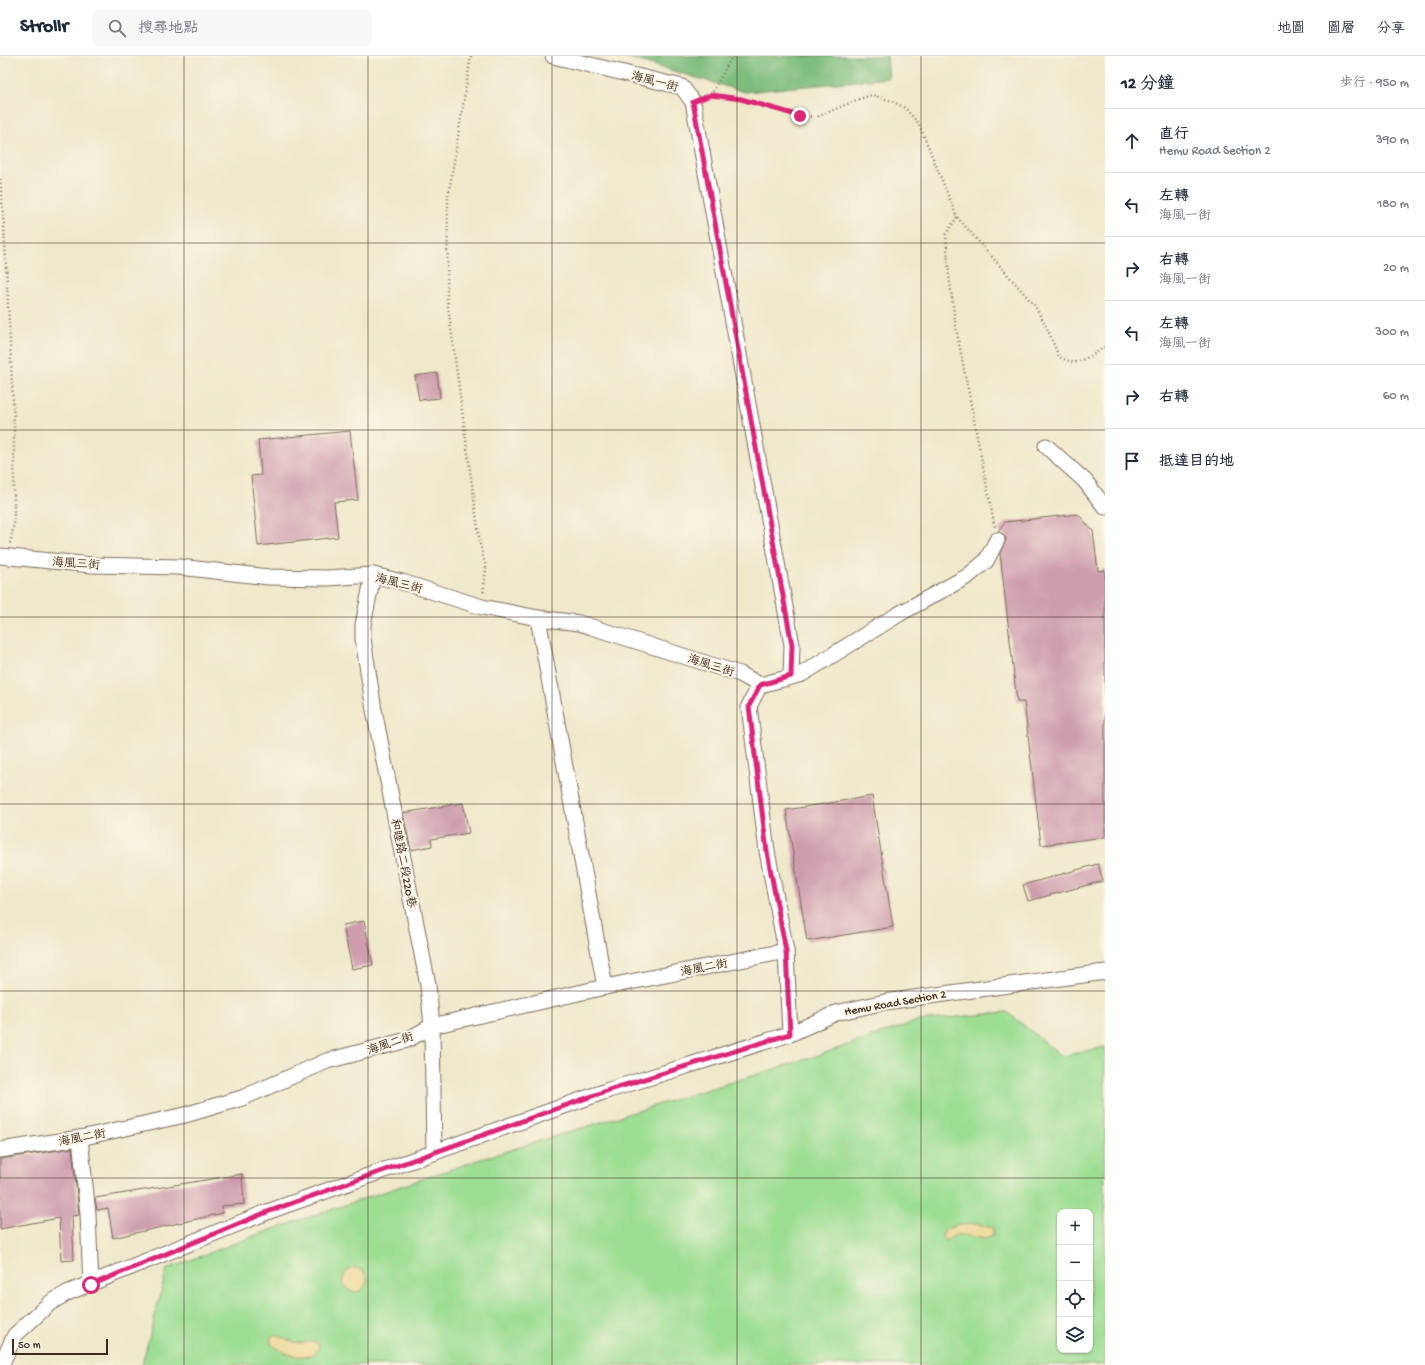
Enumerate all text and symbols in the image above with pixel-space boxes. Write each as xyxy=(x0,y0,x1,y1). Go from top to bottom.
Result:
search box xyxy=(92,10,372,46)
text: Strollr xyxy=(20,16,68,39)
icon: search xyxy=(106,17,128,39)
text: 搜尋地點 xyxy=(138,20,198,38)
text: 地圖 xyxy=(1277,21,1305,38)
text: 圖層 xyxy=(1327,21,1355,38)
text: 分享 xyxy=(1377,21,1405,38)
street label: 海風一街 xyxy=(629,69,680,96)
text: 12 分鐘 xyxy=(1121,75,1174,95)
text: 步行 · 950 m xyxy=(1340,76,1409,91)
route end xyxy=(791,107,809,125)
text: 直行 xyxy=(1159,126,1189,144)
icon: ahead xyxy=(1121,130,1143,152)
text: 390 m xyxy=(1376,133,1409,148)
text: Hemu Road Section 2 xyxy=(1159,144,1271,159)
text: 左轉 xyxy=(1159,188,1189,206)
icon: left xyxy=(1121,194,1143,216)
text: 180 m xyxy=(1377,197,1409,212)
text: 海風一街 xyxy=(1159,209,1211,224)
text: 右轉 xyxy=(1159,252,1189,270)
icon: right xyxy=(1121,258,1143,280)
text: 20 m xyxy=(1383,261,1409,276)
text: 海風一街 xyxy=(1159,273,1211,288)
text: 左轉 xyxy=(1159,316,1189,334)
icon: left xyxy=(1121,322,1143,344)
text: 300 m xyxy=(1375,325,1409,340)
text: 海風一街 xyxy=(1159,337,1211,352)
icon: right xyxy=(1121,386,1143,408)
text: 右轉 xyxy=(1159,389,1189,407)
text: 60 m xyxy=(1383,389,1409,404)
icon: arrive xyxy=(1121,450,1143,472)
text: 抵達目的地 xyxy=(1159,453,1234,471)
street label: 海風三街 xyxy=(51,555,100,574)
street label: 海風三街 xyxy=(374,571,424,598)
street label: 海風三街 xyxy=(685,652,736,681)
street label: 和睦路二段220巷 xyxy=(387,817,419,909)
street label: 海風二街 xyxy=(679,957,729,980)
street label: Hemu Road Section 2 xyxy=(843,988,947,1020)
street label: 海風二街 xyxy=(365,1030,416,1059)
street label: 海風二街 xyxy=(57,1127,107,1150)
map controls xyxy=(1057,1209,1093,1353)
button: + xyxy=(1057,1209,1093,1245)
button: − xyxy=(1057,1245,1093,1281)
route start xyxy=(82,1276,100,1294)
button: locate xyxy=(1057,1281,1093,1317)
button: layers xyxy=(1057,1317,1093,1353)
scale bar xyxy=(12,1337,108,1356)
text: 50 m xyxy=(18,1340,40,1352)

